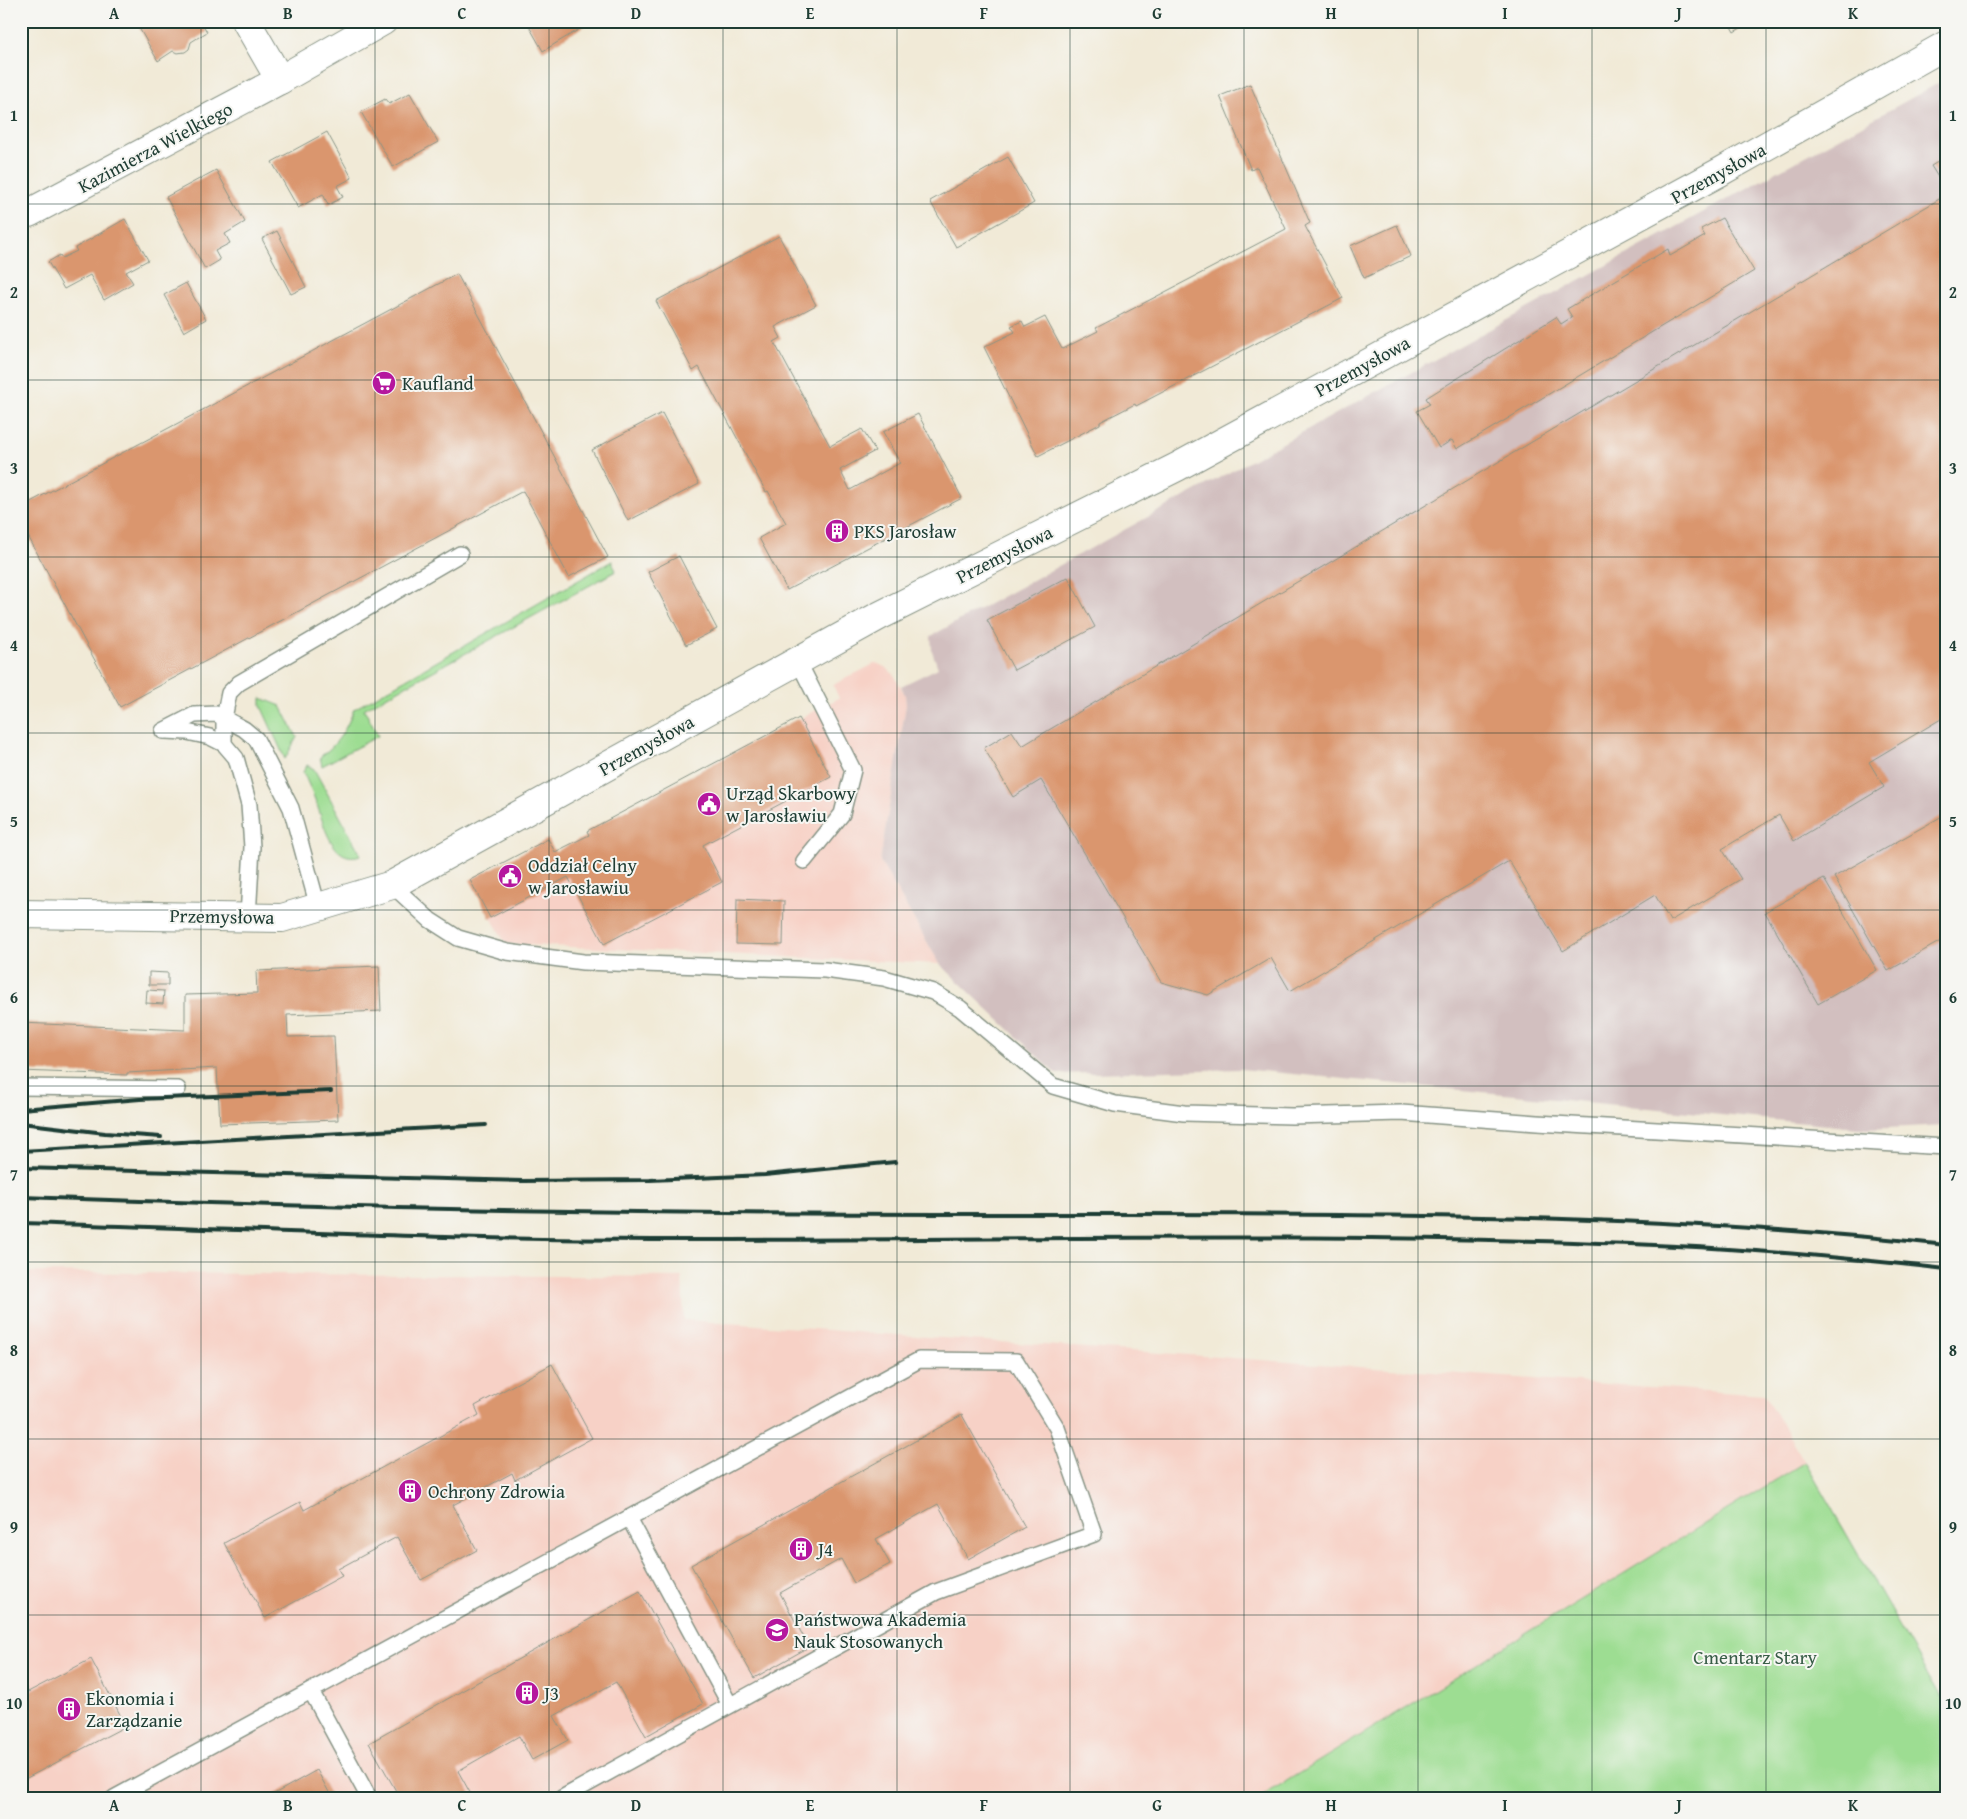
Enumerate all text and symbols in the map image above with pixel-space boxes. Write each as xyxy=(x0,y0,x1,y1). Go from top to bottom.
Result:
text: A xyxy=(109,1,120,25)
text: B xyxy=(283,1,293,25)
text: C xyxy=(457,1,467,25)
text: D xyxy=(631,1,641,25)
text: E xyxy=(806,1,815,25)
text: F xyxy=(980,1,988,25)
text: G xyxy=(1152,1,1162,25)
text: H xyxy=(1325,1,1337,25)
text: I xyxy=(1502,1,1508,25)
text: J xyxy=(1673,1,1682,25)
text: K xyxy=(1848,1,1859,25)
street label: Kazimierza Wielkiego xyxy=(73,94,237,200)
text: 1 xyxy=(10,103,18,127)
text: 1 xyxy=(1949,103,1957,127)
street label: Przemysłowa xyxy=(1665,135,1771,211)
text: 2 xyxy=(10,280,18,304)
text: 2 xyxy=(1949,280,1957,304)
street label: Przemysłowa xyxy=(1309,328,1415,404)
place label: Kaufland xyxy=(402,369,475,397)
supermarket icon: Kaufland xyxy=(371,370,397,396)
text: 3 xyxy=(10,456,18,480)
text: 3 xyxy=(1949,456,1957,480)
place label: PKS Jarosław xyxy=(854,517,957,545)
building icon: PKS Jarosław xyxy=(824,518,850,544)
street label: Przemysłowa xyxy=(951,518,1057,590)
text: 4 xyxy=(10,633,18,657)
text: 4 xyxy=(1949,633,1957,657)
street label: Przemysłowa xyxy=(593,707,699,783)
place label: Urząd Skarbowy w Jarosławiu xyxy=(726,779,856,829)
public building icon: Urząd Skarbowy w Jarosławiu xyxy=(696,791,722,817)
text: 5 xyxy=(10,809,18,833)
text: 5 xyxy=(1949,809,1957,833)
place label: Oddział Celny w Jarosławiu xyxy=(528,851,637,901)
public building icon: Oddział Celny w Jarosławiu xyxy=(497,863,523,889)
street label: Przemysłowa xyxy=(169,901,275,931)
text: 6 xyxy=(10,985,18,1009)
text: 6 xyxy=(1949,985,1957,1009)
text: 7 xyxy=(10,1162,18,1186)
text: 7 xyxy=(1949,1162,1957,1186)
text: 8 xyxy=(10,1338,18,1362)
text: 8 xyxy=(1949,1338,1957,1362)
place label: Ochrony Zdrowia xyxy=(428,1477,565,1505)
building icon: Ochrony Zdrowia xyxy=(397,1478,423,1504)
text: 9 xyxy=(10,1515,18,1539)
text: 9 xyxy=(1949,1515,1957,1539)
place label: J4 xyxy=(816,1535,833,1563)
building icon: J4 xyxy=(788,1536,814,1562)
place label: Państwowa Akademia Nauk Stosowanych xyxy=(794,1605,966,1655)
school or university icon: Państwowa Akademia Nauk Stosowanych xyxy=(764,1617,790,1643)
park label: Cmentarz Stary xyxy=(1693,1643,1817,1671)
place label: J3 xyxy=(542,1679,559,1707)
building icon: J3 xyxy=(514,1680,540,1706)
place label: Ekonomia i Zarządzanie xyxy=(86,1684,183,1734)
text: 10 xyxy=(6,1691,22,1715)
text: 10 xyxy=(1945,1691,1961,1715)
building icon: Ekonomia i Zarządzanie xyxy=(56,1696,82,1722)
text: A xyxy=(109,1793,120,1817)
text: B xyxy=(283,1793,293,1817)
text: C xyxy=(457,1793,467,1817)
text: D xyxy=(631,1793,641,1817)
text: E xyxy=(806,1793,815,1817)
text: F xyxy=(980,1793,988,1817)
text: G xyxy=(1152,1793,1162,1817)
text: H xyxy=(1325,1793,1337,1817)
text: I xyxy=(1502,1793,1508,1817)
text: J xyxy=(1673,1793,1682,1817)
text: K xyxy=(1848,1793,1859,1817)

